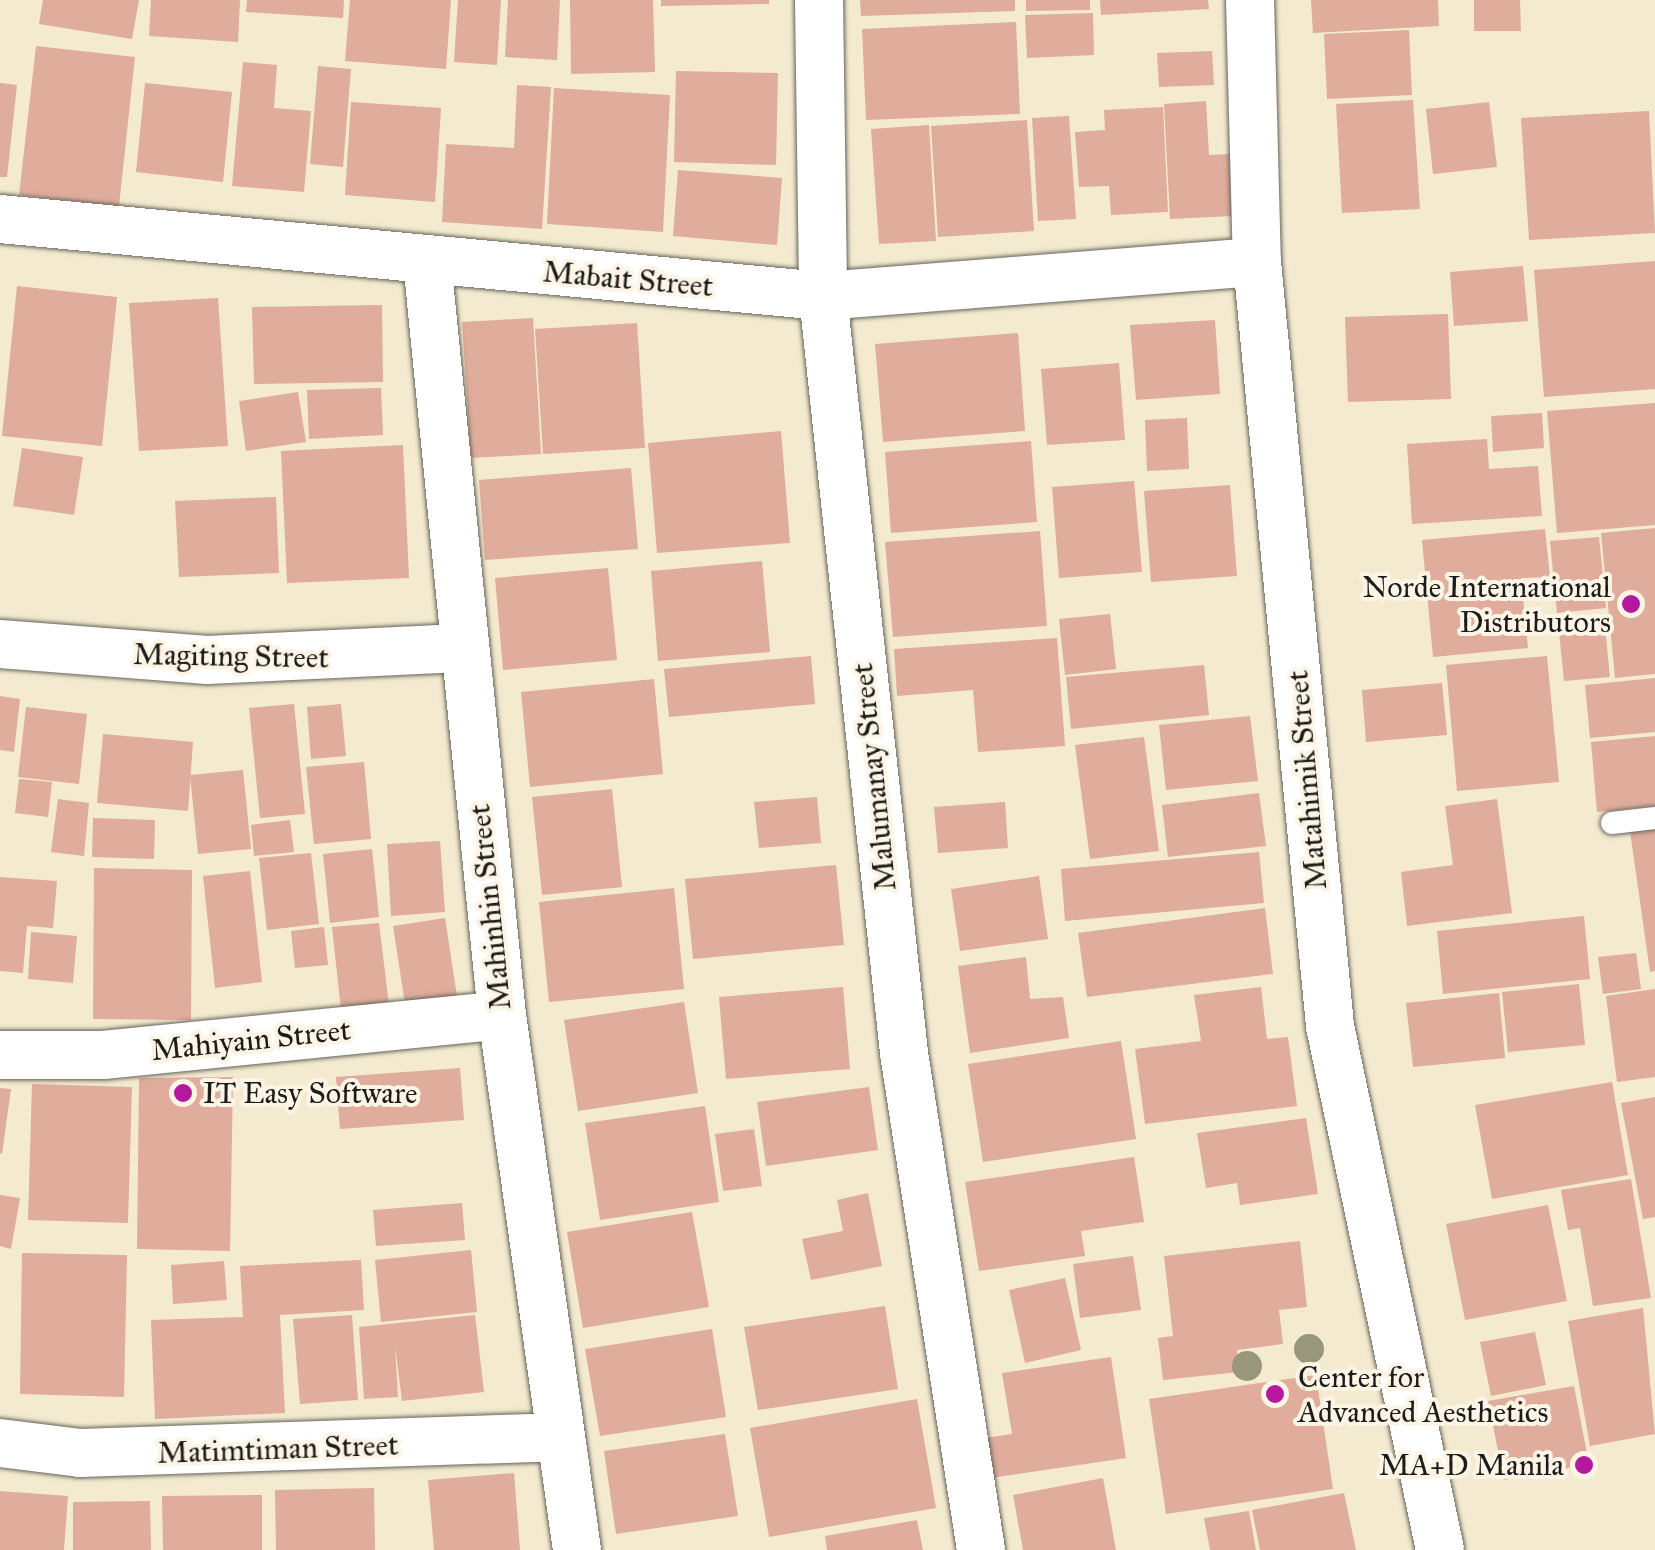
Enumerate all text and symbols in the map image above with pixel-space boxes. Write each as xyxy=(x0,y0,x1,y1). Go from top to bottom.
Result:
street label: Mabait Street xyxy=(541,254,715,304)
place label: Norde International Distributors xyxy=(1362,569,1611,640)
marker: Norde International Distributors xyxy=(1620,593,1642,615)
street label: Magiting Street xyxy=(133,636,329,676)
street label: Malumanay Street xyxy=(844,661,904,893)
street label: Matahimik Street xyxy=(1279,669,1335,891)
street label: Mahinhin Street xyxy=(461,802,519,1012)
street label: Mahiyain Street xyxy=(150,1012,352,1068)
place label: IT Easy Software xyxy=(203,1075,418,1111)
marker: IT Easy Software xyxy=(172,1082,194,1104)
place label: Center for Advanced Aesthetics xyxy=(1298,1359,1548,1430)
marker: Center for Advanced Aesthetics xyxy=(1262,1381,1288,1407)
street label: Matimtiman Street xyxy=(157,1427,399,1471)
place label: MA+D Manila xyxy=(1379,1447,1564,1483)
marker: MA+D Manila xyxy=(1573,1454,1595,1476)

